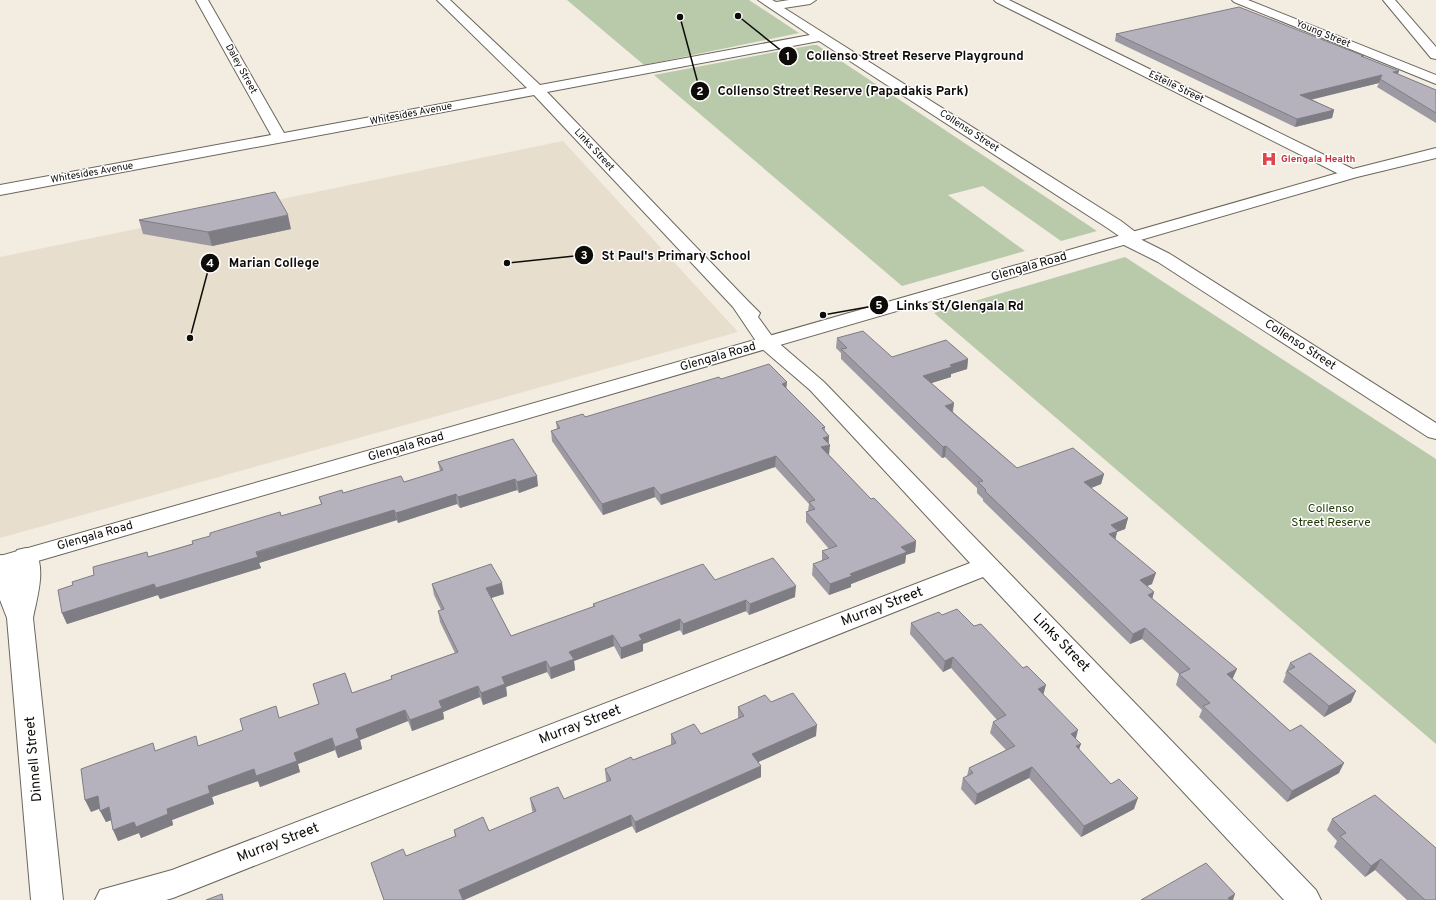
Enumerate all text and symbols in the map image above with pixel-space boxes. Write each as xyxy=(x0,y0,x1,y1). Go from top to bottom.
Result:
street label: Young Street xyxy=(1294,17,1353,51)
street label: Daley Street xyxy=(222,42,260,96)
callout: Collenso Street Reserve Playground xyxy=(778,43,1032,68)
text: 1 xyxy=(786,49,790,65)
text: Collenso Street Reserve Playground xyxy=(806,49,1024,65)
street label: Estelle Street xyxy=(1146,68,1206,106)
callout: Collenso Street Reserve (Papadakis Park) xyxy=(690,78,977,103)
text: 2 xyxy=(696,84,704,100)
text: Collenso Street Reserve (Papadakis Park) xyxy=(717,84,969,100)
street label: Whitesides Avenue xyxy=(369,100,453,128)
street label: Collenso Street xyxy=(937,107,1001,155)
street label: Links Street xyxy=(571,126,617,174)
hospital icon: Glengala Health xyxy=(1260,150,1278,168)
place label: Glengala Health xyxy=(1281,153,1356,166)
street label: Whitesides Avenue xyxy=(50,159,134,187)
callout: St Paul's Primary School xyxy=(574,243,759,268)
text: 3 xyxy=(580,248,588,264)
text: St Paul's Primary School xyxy=(601,249,751,265)
street label: Glengala Road xyxy=(989,249,1069,285)
callout: Marian College xyxy=(200,250,327,275)
text: 4 xyxy=(206,256,214,272)
text: Marian College xyxy=(229,256,319,272)
callout: Links St/Glengala Rd xyxy=(869,293,1032,318)
text: 5 xyxy=(875,298,883,314)
text: Links St/Glengala Rd xyxy=(896,299,1024,315)
street label: Collenso Street xyxy=(1261,316,1339,374)
street label: Glengala Road xyxy=(678,339,758,375)
street label: Glengala Road xyxy=(366,429,446,465)
park label: Collenso Street Reserve xyxy=(1291,501,1371,531)
street label: Glengala Road xyxy=(55,518,135,554)
street label: Murray Street xyxy=(839,584,925,630)
street label: Links Street xyxy=(1029,610,1093,676)
street label: Murray Street xyxy=(537,702,623,748)
street label: Dinnell Street xyxy=(22,715,46,803)
street label: Murray Street xyxy=(235,820,321,866)

